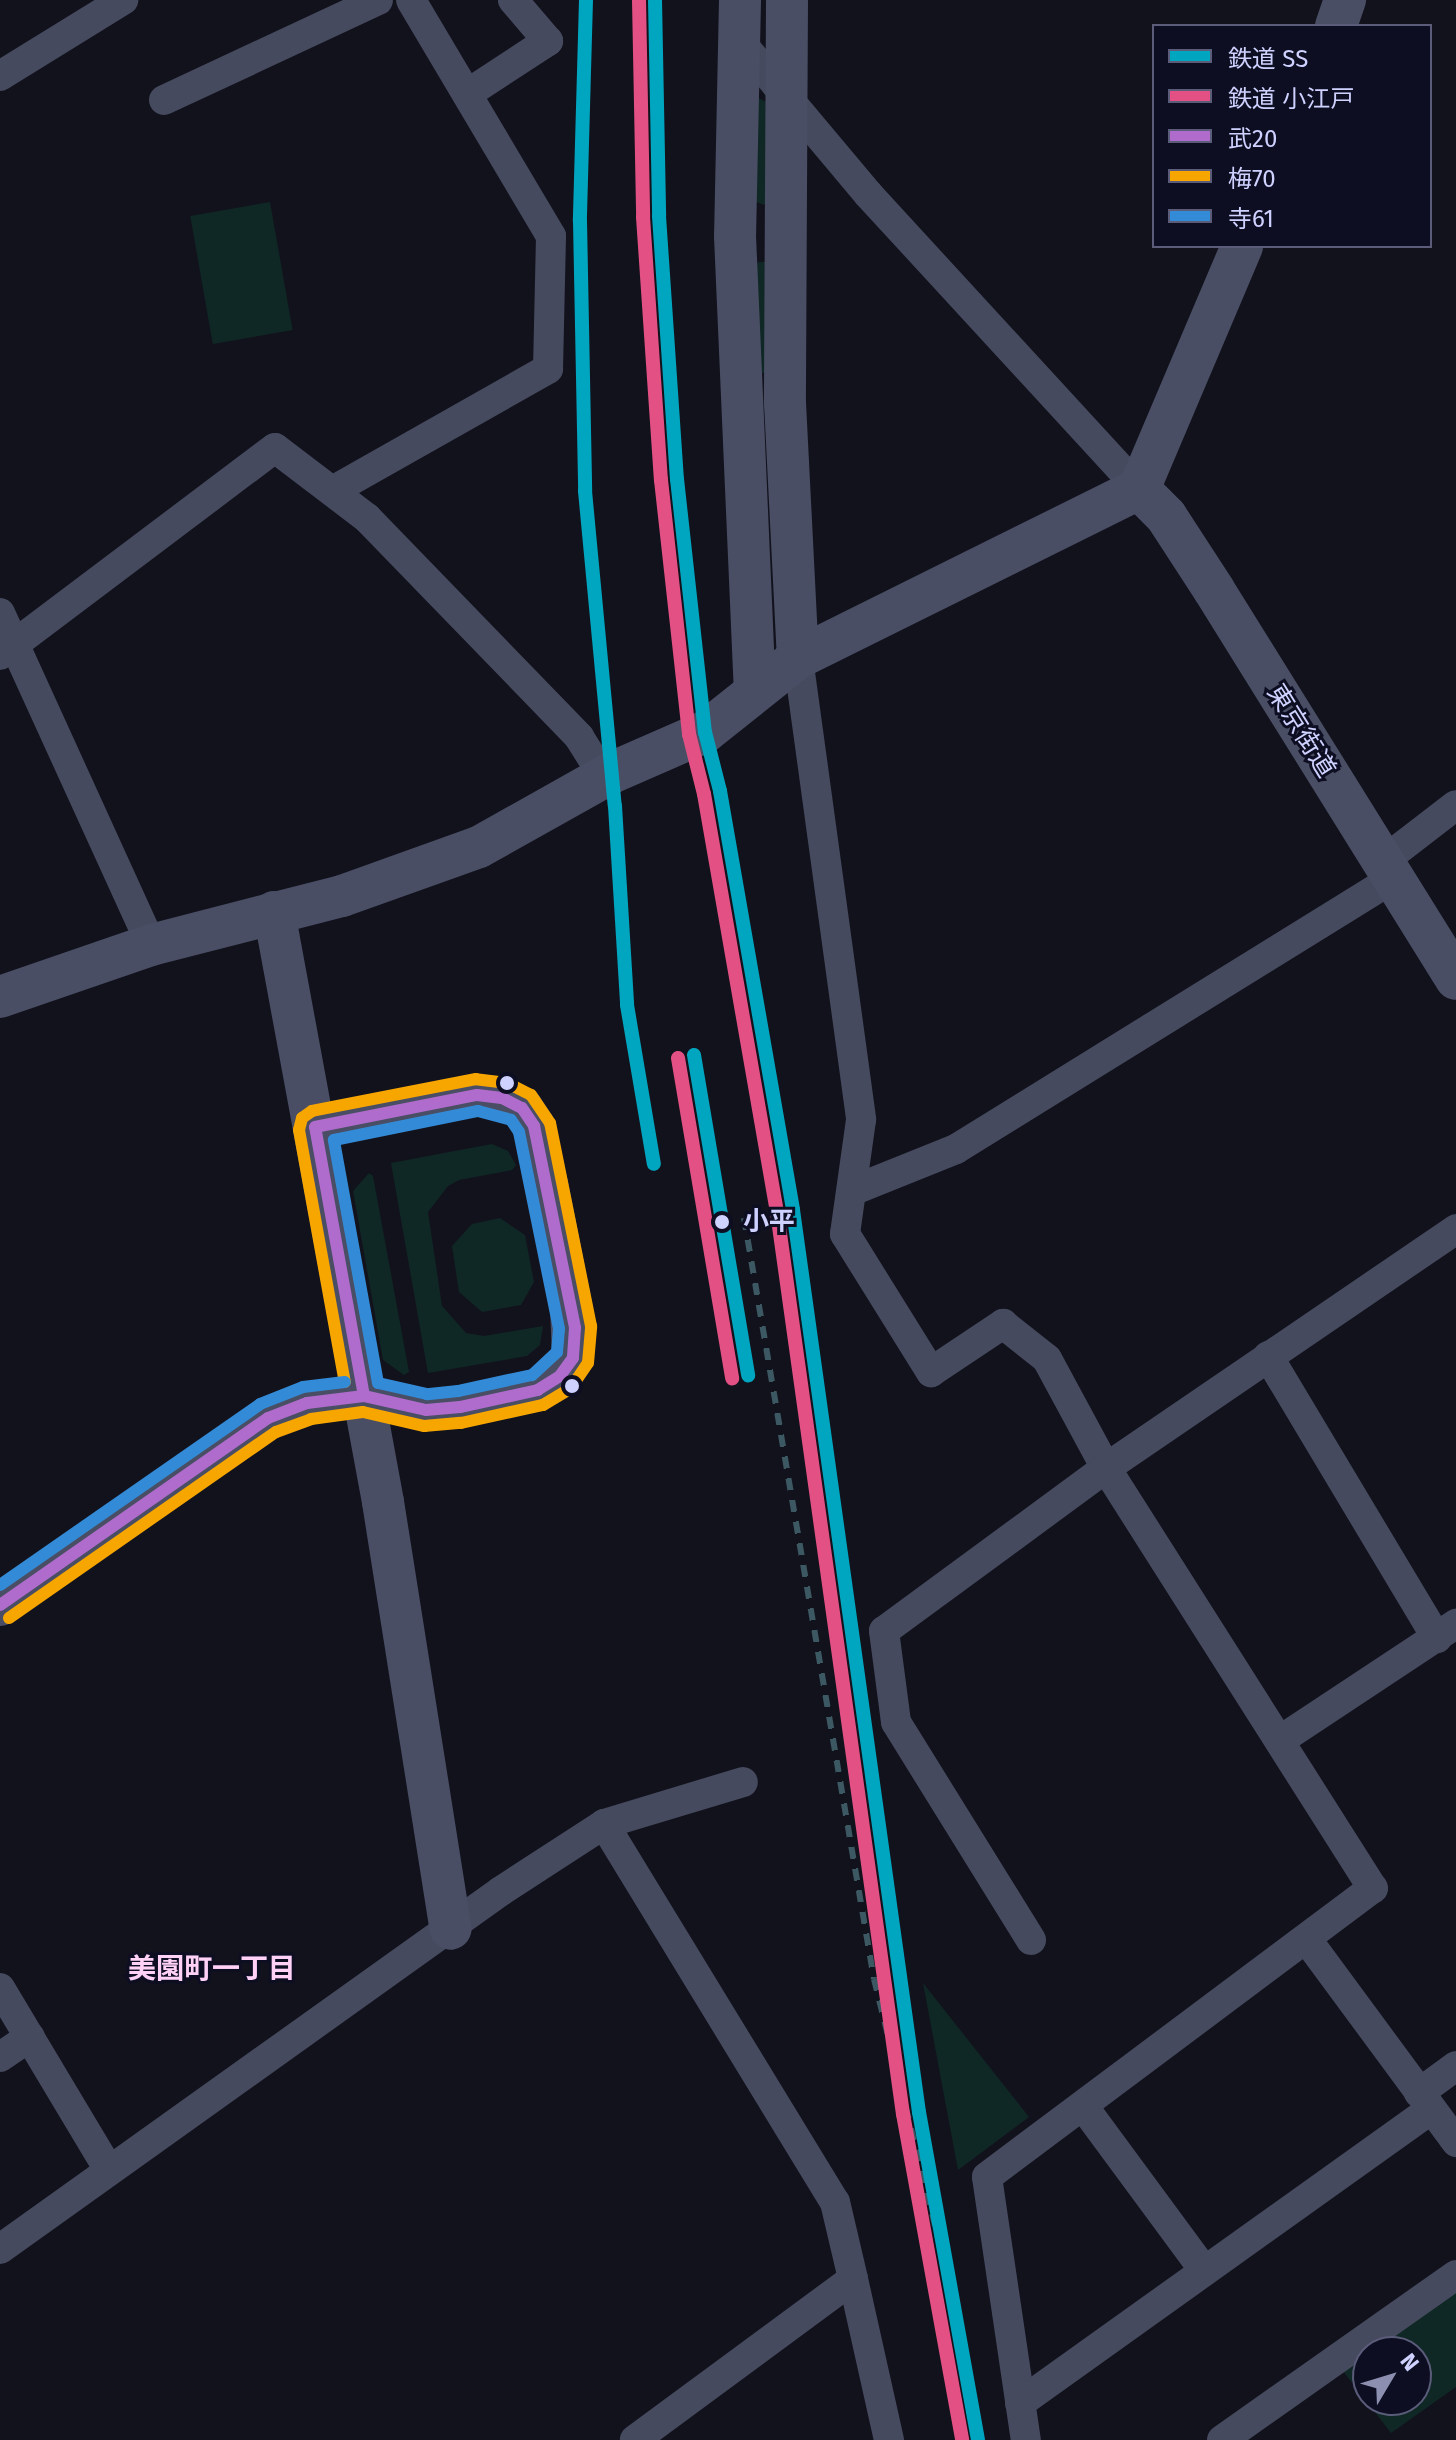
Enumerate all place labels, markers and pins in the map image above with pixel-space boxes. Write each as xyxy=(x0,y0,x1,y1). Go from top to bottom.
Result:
unlabelled marker xyxy=(499,1075,515,1091)
place label: 小平 xyxy=(743,1206,795,1238)
marker: 小平 xyxy=(708,1208,736,1236)
unlabelled marker xyxy=(564,1378,580,1394)

